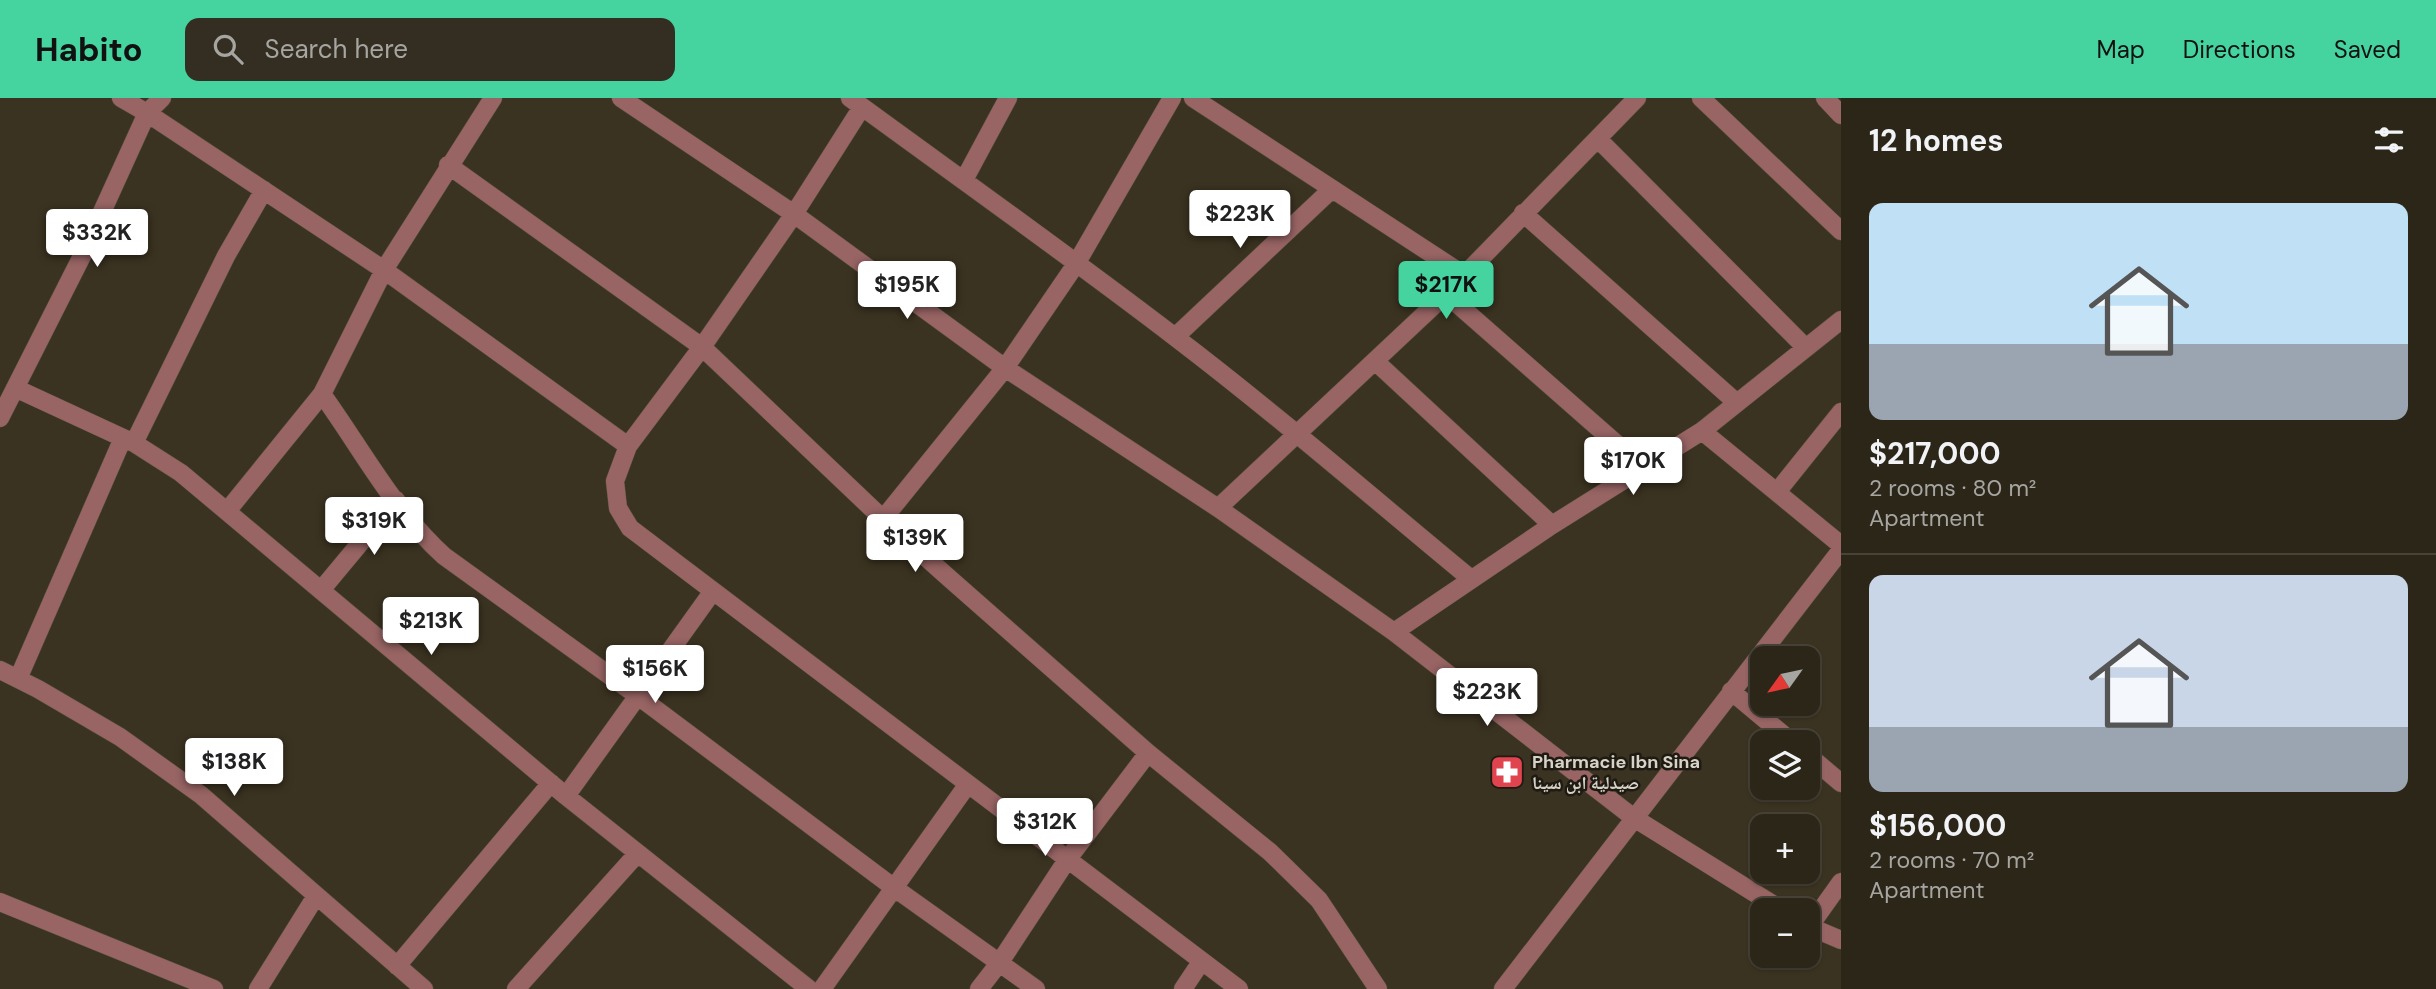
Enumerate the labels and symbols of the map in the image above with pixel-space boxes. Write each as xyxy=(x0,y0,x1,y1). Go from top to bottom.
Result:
pin: $223K xyxy=(1191,190,1289,250)
pin: $332K xyxy=(48,209,146,269)
pin: $195K xyxy=(858,262,956,321)
pin: $217K xyxy=(1397,262,1495,321)
pin: $170K xyxy=(1584,438,1682,497)
pin: $319K xyxy=(325,498,423,557)
pin: $139K xyxy=(866,514,964,574)
pin: $213K xyxy=(382,598,480,657)
pin: $156K xyxy=(606,646,704,705)
north arrow xyxy=(1750,646,1820,716)
pin: $223K xyxy=(1438,668,1536,728)
pin: $138K xyxy=(185,738,283,798)
place label: Pharmacie Ibn Sina صيدلية ابن سينا xyxy=(1532,750,1700,795)
pharmacy icon: Pharmacie Ibn Sina صيدلية ابن سينا xyxy=(1488,753,1526,791)
pin: $312K xyxy=(996,798,1094,858)

